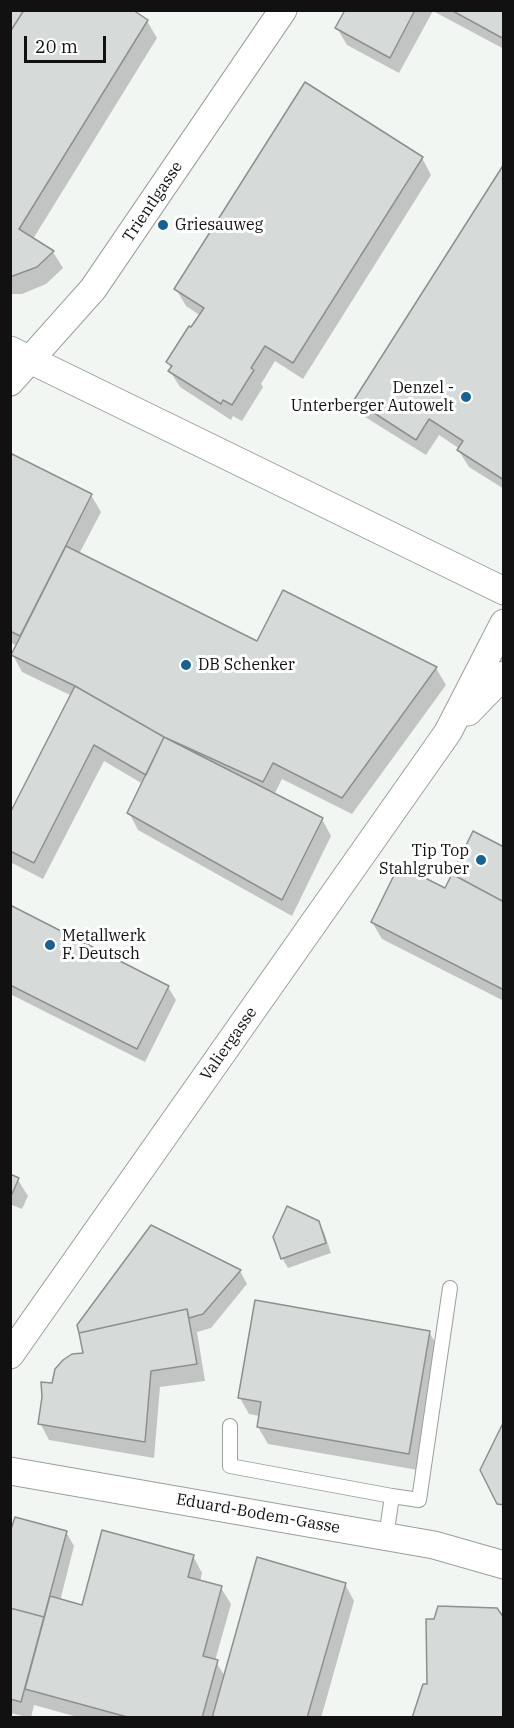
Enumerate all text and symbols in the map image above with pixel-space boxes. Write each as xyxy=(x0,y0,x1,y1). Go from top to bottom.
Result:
scale bar xyxy=(27,24,110,62)
text: 20 m xyxy=(35,35,78,58)
street label: Trientlgasse xyxy=(119,158,187,246)
place label: Griesauweg xyxy=(175,215,263,235)
marker: Griesauweg xyxy=(156,218,170,232)
place label: Denzel - Unterberger Autowelt xyxy=(291,378,454,416)
marker: Denzel - Unterberger Autowelt xyxy=(459,390,473,404)
place label: DB Schenker xyxy=(198,655,295,675)
marker: DB Schenker xyxy=(179,658,193,672)
place label: Tip Top Stahlgruber xyxy=(379,841,469,879)
marker: Tip Top Stahlgruber xyxy=(474,853,488,867)
place label: Metallwerk F. Deutsch xyxy=(62,926,146,964)
marker: Metallwerk F. Deutsch xyxy=(43,938,57,952)
street label: Valiergasse xyxy=(197,1004,261,1084)
street label: Eduard-Bodem-Gasse xyxy=(175,1490,341,1538)

